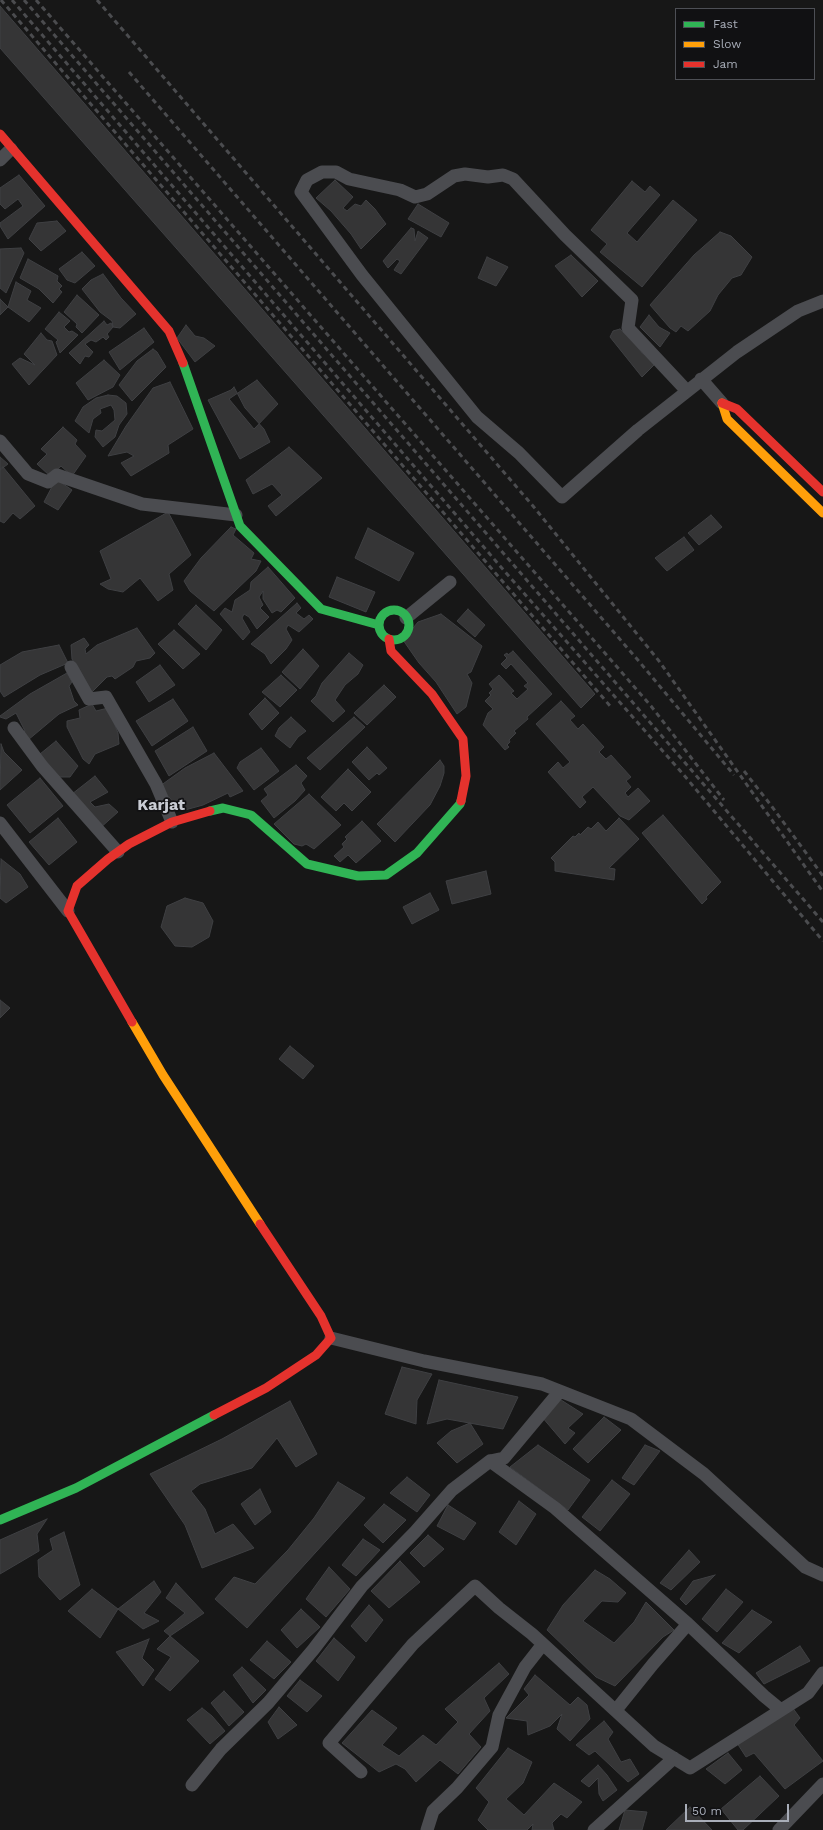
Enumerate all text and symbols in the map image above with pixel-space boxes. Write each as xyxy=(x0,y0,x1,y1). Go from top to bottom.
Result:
legend xyxy=(675,8,815,80)
text: Fast xyxy=(713,17,738,31)
text: Slow xyxy=(713,37,741,51)
text: Jam xyxy=(713,57,738,71)
district label: Karjat xyxy=(137,795,185,815)
scale bar xyxy=(687,1796,791,1822)
text: 50 m xyxy=(692,1804,722,1818)

